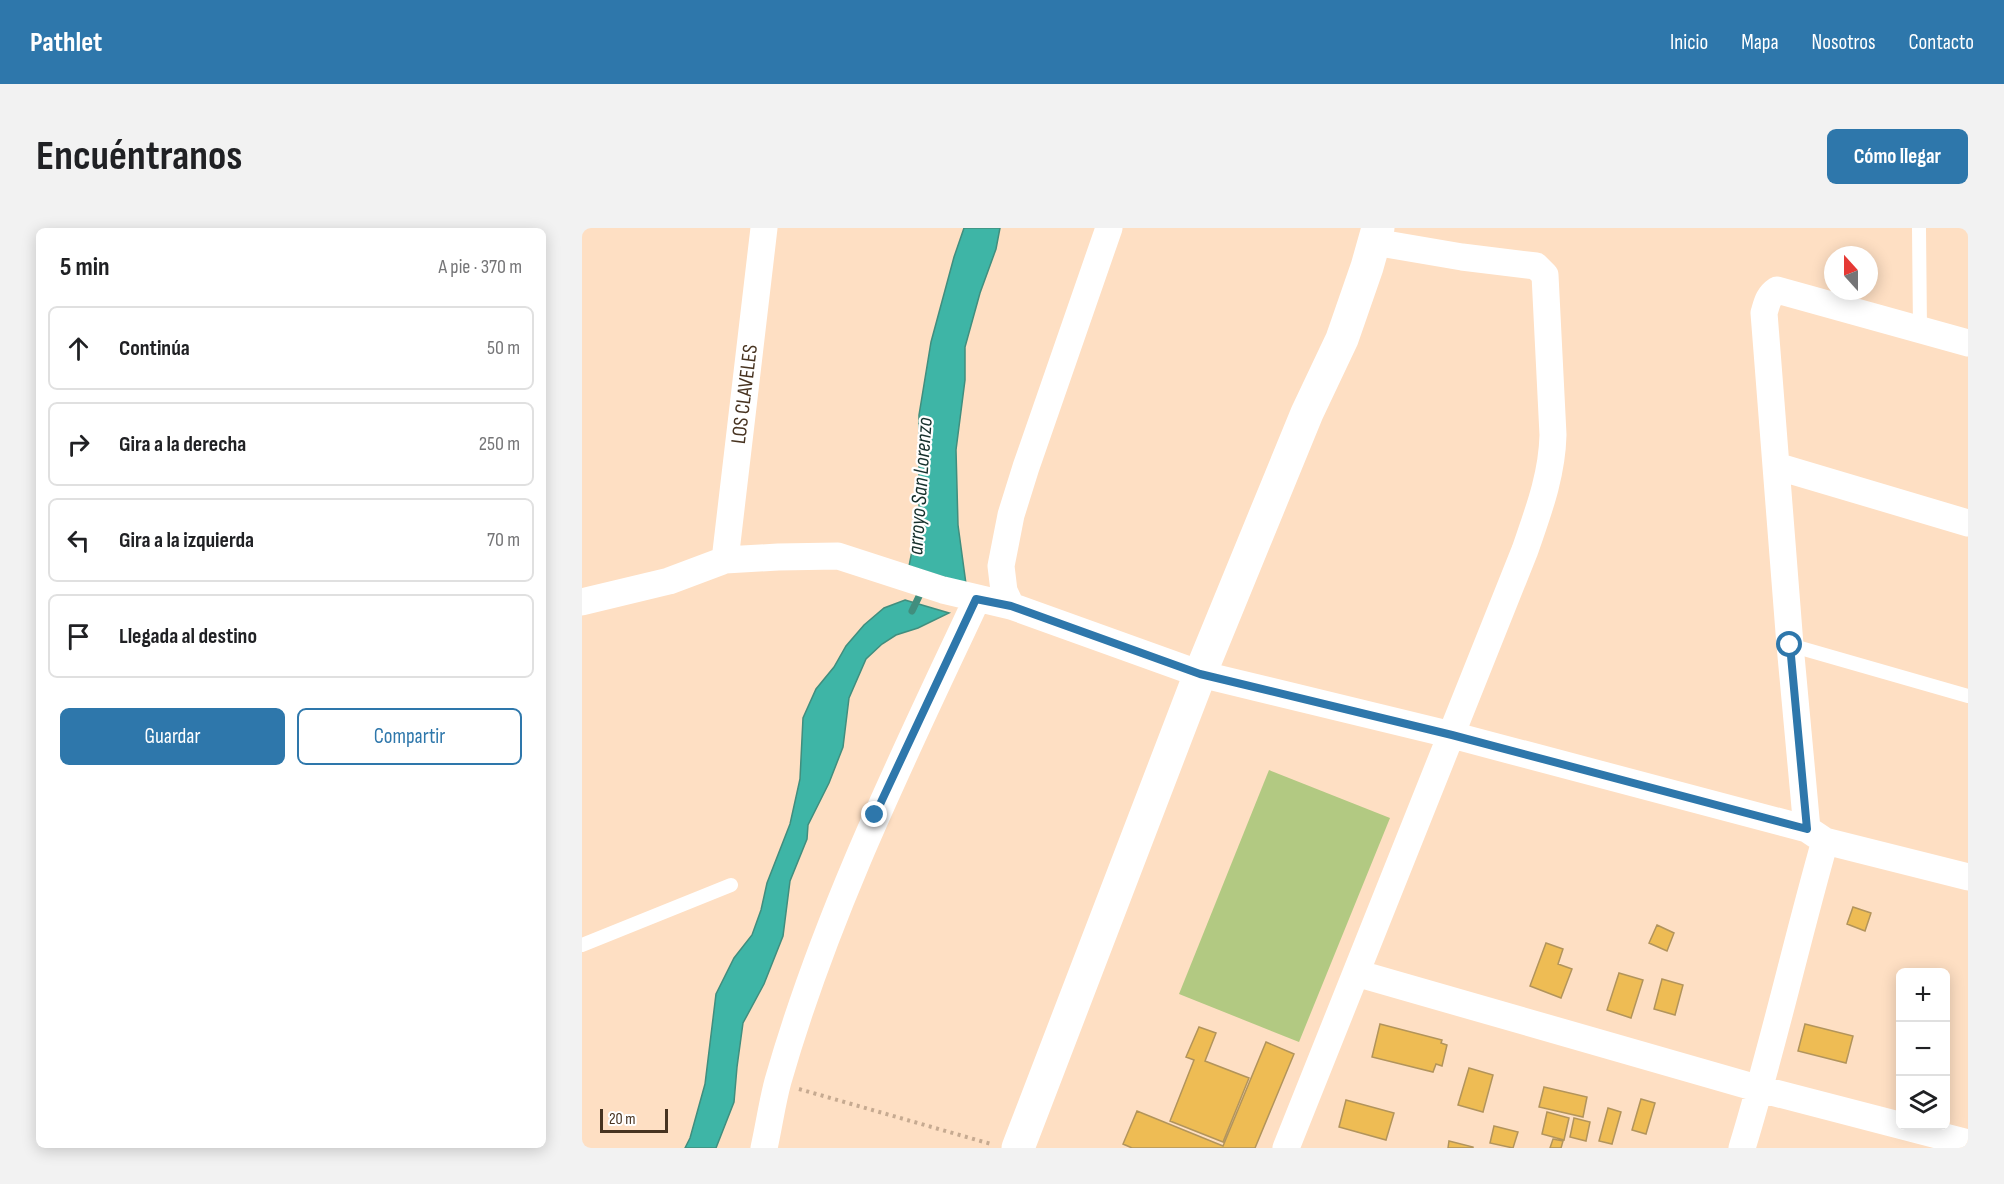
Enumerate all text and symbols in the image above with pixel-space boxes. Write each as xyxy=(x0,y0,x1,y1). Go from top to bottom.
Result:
text: Pathlet xyxy=(30,26,102,59)
text: Inicio xyxy=(1670,30,1708,55)
text: Mapa xyxy=(1741,30,1779,55)
text: Nosotros xyxy=(1812,30,1876,55)
text: Contacto xyxy=(1909,30,1974,55)
button: Cómo llegar xyxy=(1827,129,1968,184)
text: Encuéntranos xyxy=(36,131,242,182)
north arrow xyxy=(1824,246,1878,300)
text: 5 min xyxy=(60,252,110,283)
text: A pie · 370 m xyxy=(439,255,522,279)
icon: ahead xyxy=(62,332,95,365)
text: Continúa xyxy=(119,335,190,362)
text: 50 m xyxy=(487,336,520,360)
street label: LOS CLAVELES xyxy=(726,343,763,445)
water label: arroyo San Lorenzo xyxy=(902,416,939,556)
icon: right xyxy=(62,428,95,461)
text: Gira a la derecha xyxy=(119,431,246,458)
text: 250 m xyxy=(479,432,520,456)
icon: left xyxy=(62,524,95,557)
text: Gira a la izquierda xyxy=(119,527,254,554)
text: 70 m xyxy=(487,528,520,552)
icon: arrive xyxy=(62,620,95,653)
text: Llegada al destino xyxy=(119,623,257,650)
route start xyxy=(1776,631,1802,657)
button: Guardar xyxy=(60,708,285,765)
button: Compartir xyxy=(297,708,522,765)
route end xyxy=(861,801,887,827)
map controls xyxy=(1896,968,1950,1130)
button: + xyxy=(1896,968,1950,1022)
button: − xyxy=(1896,1022,1950,1076)
button: layers xyxy=(1896,1076,1950,1130)
scale bar xyxy=(600,1106,668,1134)
text: 20 m xyxy=(609,1110,636,1129)

